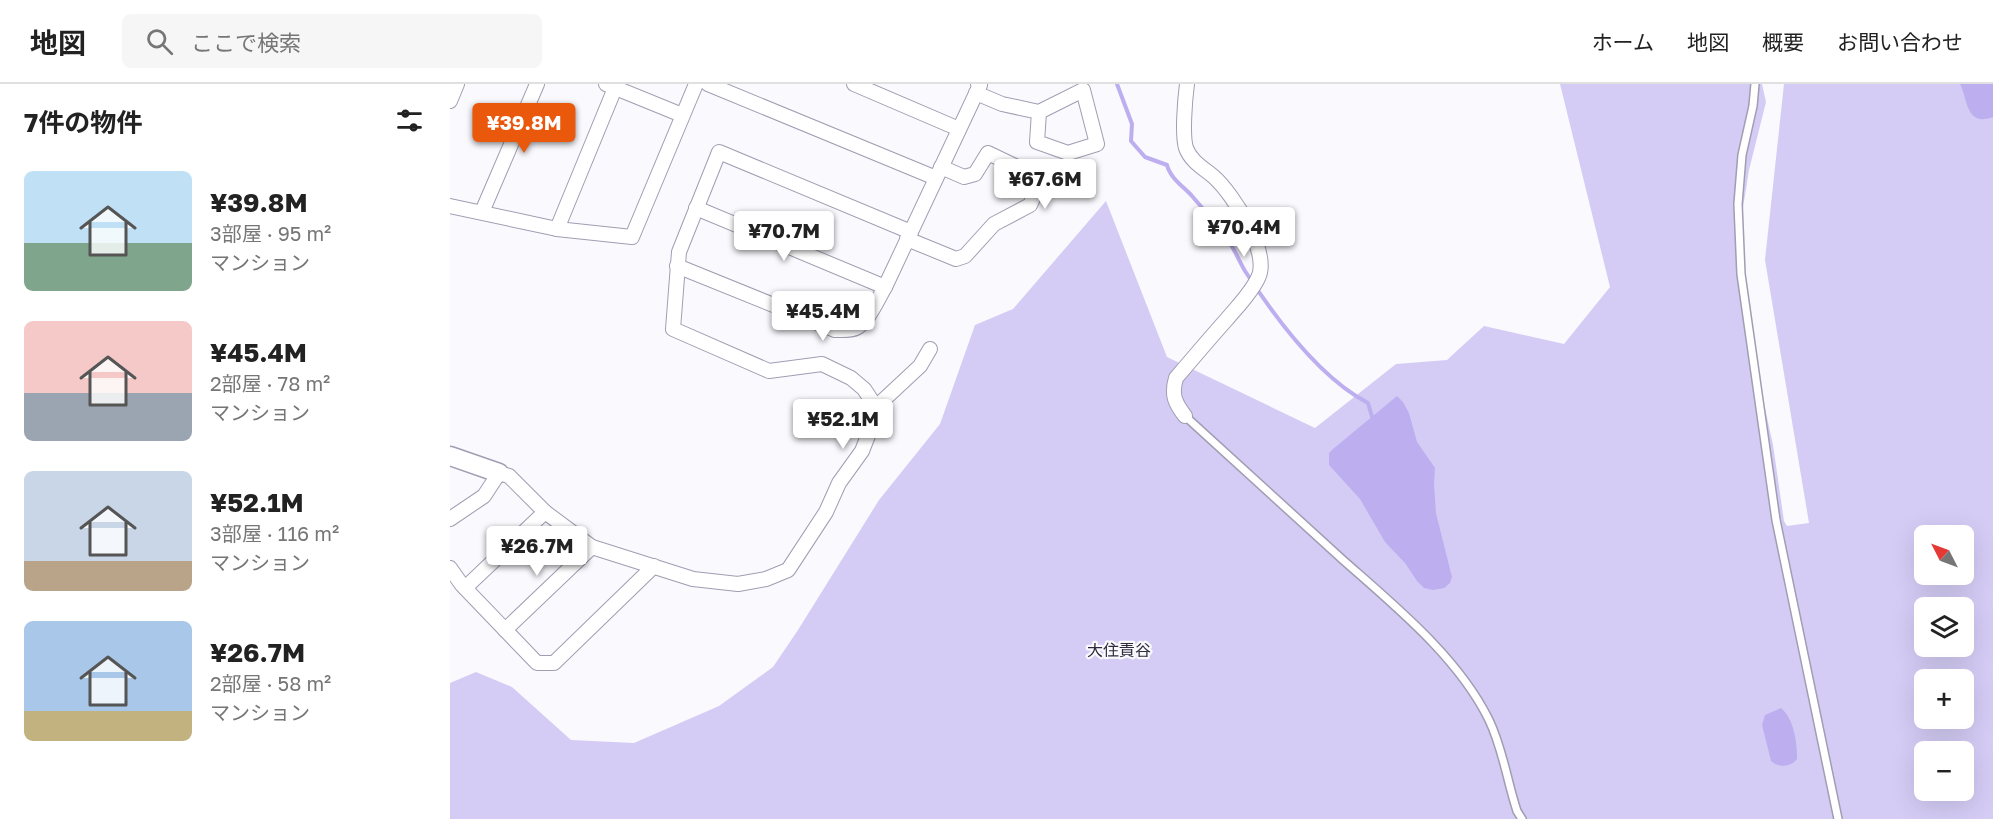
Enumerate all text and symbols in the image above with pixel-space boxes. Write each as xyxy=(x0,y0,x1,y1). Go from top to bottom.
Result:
search box xyxy=(122,14,542,68)
icon: search xyxy=(143,25,176,58)
text: 地図 xyxy=(30,26,86,59)
text: ここで検索 xyxy=(191,29,301,56)
text: ホーム xyxy=(1592,29,1654,55)
text: 地図 xyxy=(1687,29,1729,55)
text: 概要 xyxy=(1762,29,1804,55)
text: お問い合わせ xyxy=(1837,29,1963,55)
pin: ¥39.8M xyxy=(475,103,573,154)
icon: filters xyxy=(393,104,426,137)
text: 7件の物件 xyxy=(24,107,142,138)
text: ¥39.8M xyxy=(486,110,562,134)
pin: ¥67.6M xyxy=(996,159,1094,210)
text: ¥67.6M xyxy=(1008,166,1082,190)
text: ¥39.8M xyxy=(210,187,308,218)
icon: home xyxy=(72,195,144,267)
pin: ¥70.4M xyxy=(1195,207,1293,258)
pin: ¥70.7M xyxy=(735,211,833,262)
text: ¥70.4M xyxy=(1207,214,1281,238)
text: ¥70.7M xyxy=(748,218,820,242)
text: 3部屋 · 95 m² xyxy=(210,221,331,245)
text: マンション xyxy=(210,250,310,274)
pin: ¥45.4M xyxy=(774,291,872,342)
text: ¥45.4M xyxy=(786,298,860,322)
text: ¥45.4M xyxy=(210,337,307,368)
icon: home xyxy=(72,345,144,417)
text: 2部屋 · 78 m² xyxy=(210,371,330,395)
pin: ¥52.1M xyxy=(794,399,892,450)
text: マンション xyxy=(210,400,310,424)
text: ¥52.1M xyxy=(807,406,879,430)
text: ¥52.1M xyxy=(210,487,304,518)
icon: home xyxy=(72,495,144,567)
text: 3部屋 · 116 m² xyxy=(210,521,339,545)
north arrow xyxy=(1914,525,1974,585)
map controls xyxy=(1914,525,1974,801)
pin: ¥26.7M xyxy=(488,526,586,577)
text: ¥26.7M xyxy=(500,533,574,557)
text: マンション xyxy=(210,550,310,574)
button: layers xyxy=(1914,597,1974,657)
text: ¥26.7M xyxy=(210,637,305,668)
district label: 大住責谷 xyxy=(1087,640,1151,660)
icon: home xyxy=(72,645,144,717)
button: + xyxy=(1914,669,1974,729)
text: 2部屋 · 58 m² xyxy=(210,671,331,695)
text: マンション xyxy=(210,700,310,724)
button: − xyxy=(1914,741,1974,801)

